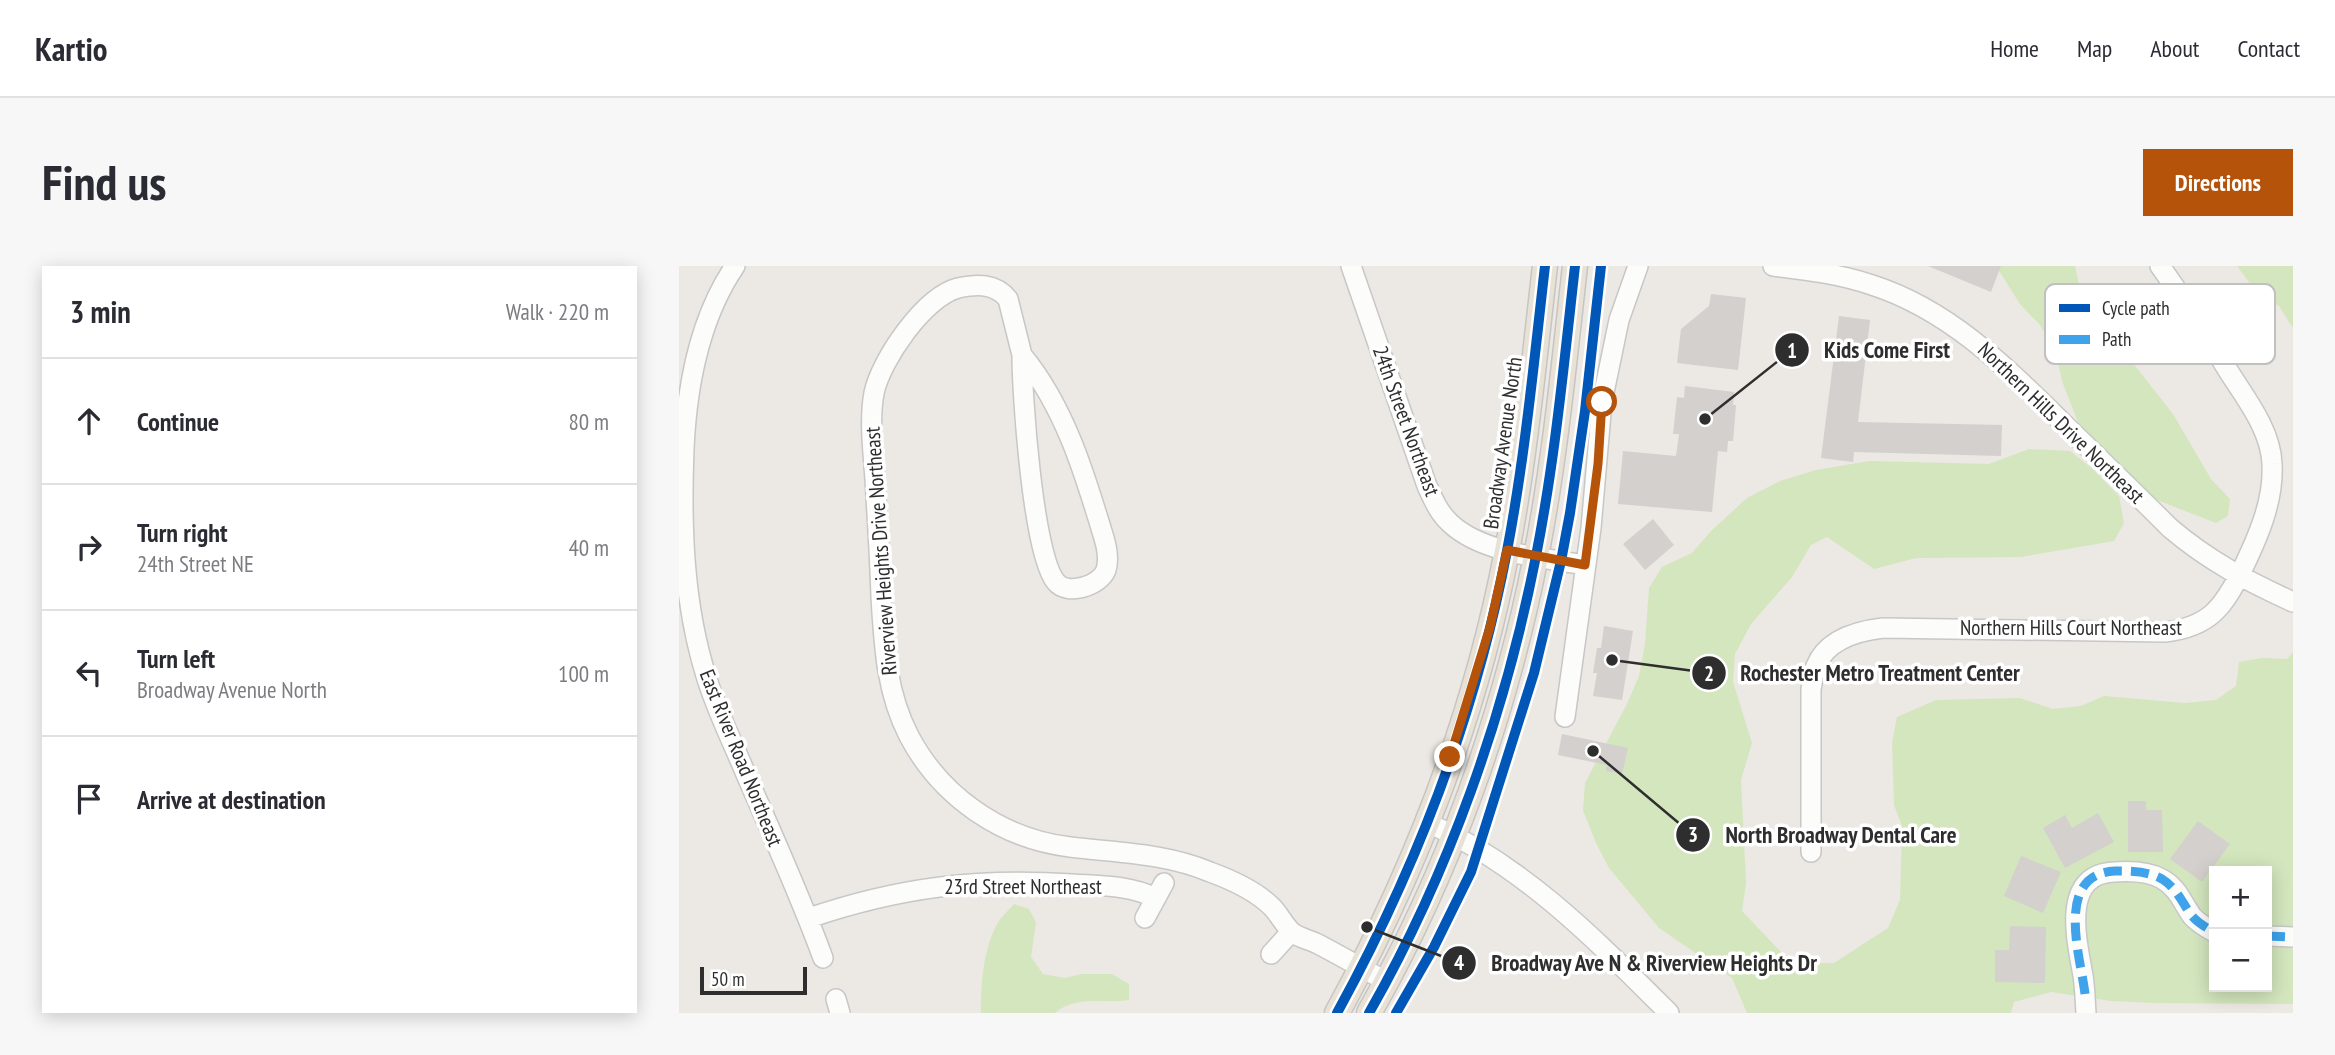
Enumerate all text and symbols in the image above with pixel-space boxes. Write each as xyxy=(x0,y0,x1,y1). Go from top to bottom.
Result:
text: Kartio xyxy=(35,27,108,70)
text: Home xyxy=(1990,33,2039,64)
text: Map xyxy=(2077,33,2112,64)
text: About xyxy=(2150,33,2199,64)
text: Contact xyxy=(2237,33,2300,64)
button: Directions xyxy=(2143,149,2293,216)
text: Find us xyxy=(42,150,166,214)
legend xyxy=(2045,284,2275,364)
text: 3 min xyxy=(70,292,131,331)
text: Cycle path xyxy=(2102,296,2170,320)
text: Walk · 220 m xyxy=(506,297,609,326)
text: Path xyxy=(2102,327,2131,351)
callout: Kids Come First xyxy=(1775,328,1964,372)
text: Kids Come First xyxy=(1824,335,1950,364)
street label: Northern Hills Drive Northeast xyxy=(1972,336,2150,509)
text: 1 xyxy=(1787,337,1797,364)
street label: 24th Street Northeast xyxy=(1367,342,1446,500)
street label: Broadway Avenue North xyxy=(1477,355,1528,531)
route start xyxy=(1586,386,1617,417)
icon: ahead xyxy=(70,402,108,440)
text: Continue xyxy=(137,405,219,438)
text: 80 m xyxy=(568,407,609,436)
street label: Riverview Heights Drive Northeast xyxy=(858,426,903,676)
text: Turn right xyxy=(137,516,228,549)
icon: right xyxy=(70,528,108,566)
text: 40 m xyxy=(568,533,609,562)
text: 24th Street NE xyxy=(137,549,254,578)
street label: Northern Hills Court Northeast xyxy=(1960,614,2182,641)
text: Turn left xyxy=(137,642,215,675)
callout: Rochester Metro Treatment Center xyxy=(1691,651,2035,695)
icon: left xyxy=(70,654,108,692)
text: Rochester Metro Treatment Center xyxy=(1740,658,2020,687)
text: 100 m xyxy=(558,659,609,688)
text: 2 xyxy=(1704,660,1714,687)
street label: East River Road Northeast xyxy=(694,665,789,850)
text: Broadway Avenue North xyxy=(137,675,327,704)
route end xyxy=(1434,741,1465,772)
icon: arrive xyxy=(70,780,108,818)
text: Arrive at destination xyxy=(137,783,326,816)
callout: North Broadway Dental Care xyxy=(1676,813,1971,857)
text: North Broadway Dental Care xyxy=(1725,820,1957,849)
text: 3 xyxy=(1688,821,1698,848)
map controls xyxy=(2209,866,2272,992)
button: + xyxy=(2209,866,2272,929)
street label: 23rd Street Northeast xyxy=(944,873,1102,900)
button: − xyxy=(2209,929,2272,992)
callout: Broadway Ave N & Riverview Heights Dr xyxy=(1441,941,1832,985)
text: Broadway Ave N & Riverview Heights Dr xyxy=(1491,948,1817,977)
text: 4 xyxy=(1454,949,1464,976)
scale bar xyxy=(700,964,807,996)
text: 50 m xyxy=(711,967,745,991)

